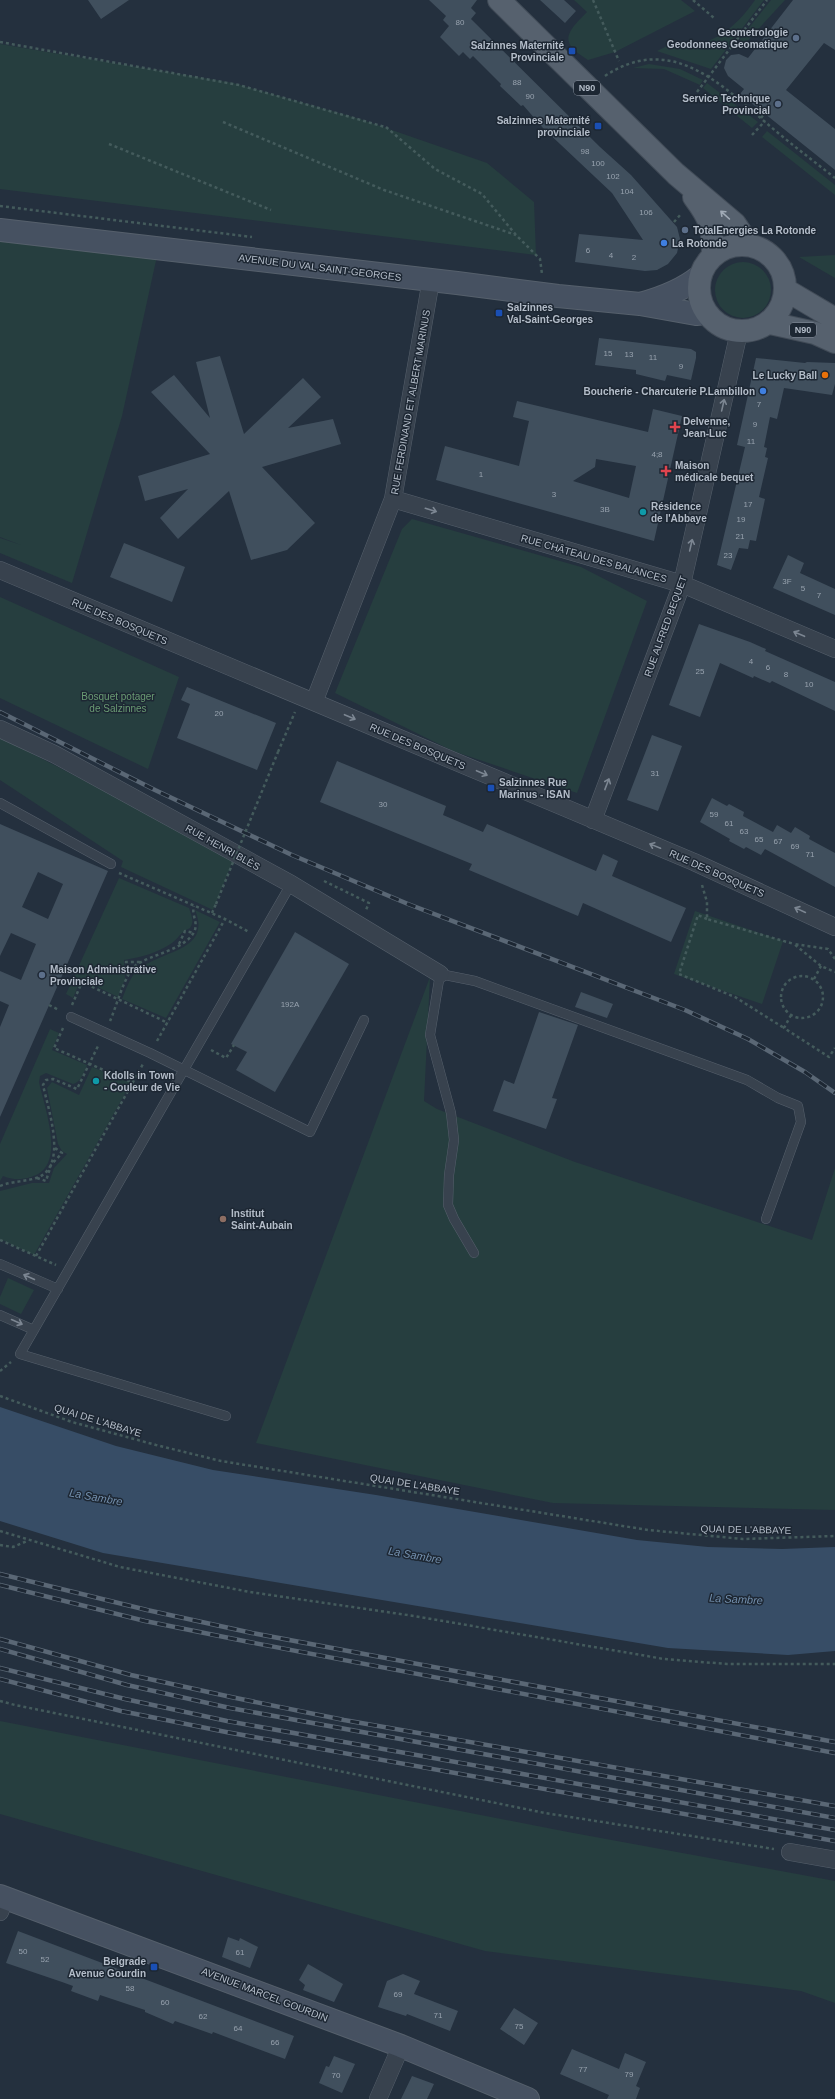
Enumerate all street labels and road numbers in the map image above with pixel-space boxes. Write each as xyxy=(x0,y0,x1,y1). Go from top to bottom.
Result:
road number: N90 xyxy=(574,81,600,95)
street label: AVENUE DU VAL SAINT-GEORGES xyxy=(238,252,402,283)
street label: RUE FERDINAND ET ALBERT MARINUS xyxy=(389,309,432,495)
road number: N90 xyxy=(790,323,816,337)
street label: RUE CHÂTEAU DES BALANCES xyxy=(520,531,669,585)
street label: RUE ALFRED BEQUET xyxy=(642,574,689,678)
street label: RUE DES BOSQUETS xyxy=(70,596,170,647)
street label: RUE DES BOSQUETS xyxy=(368,721,468,772)
street label: RUE HENRI BLÈS xyxy=(184,822,263,873)
street label: RUE DES BOSQUETS xyxy=(668,848,766,900)
street label: QUAI DE L'ABBAYE xyxy=(53,1402,143,1439)
street label: QUAI DE L'ABBAYE xyxy=(369,1472,461,1497)
street label: QUAI DE L'ABBAYE xyxy=(701,1523,792,1536)
street label: AVENUE MARCEL GOURDIN xyxy=(200,1965,330,2024)

